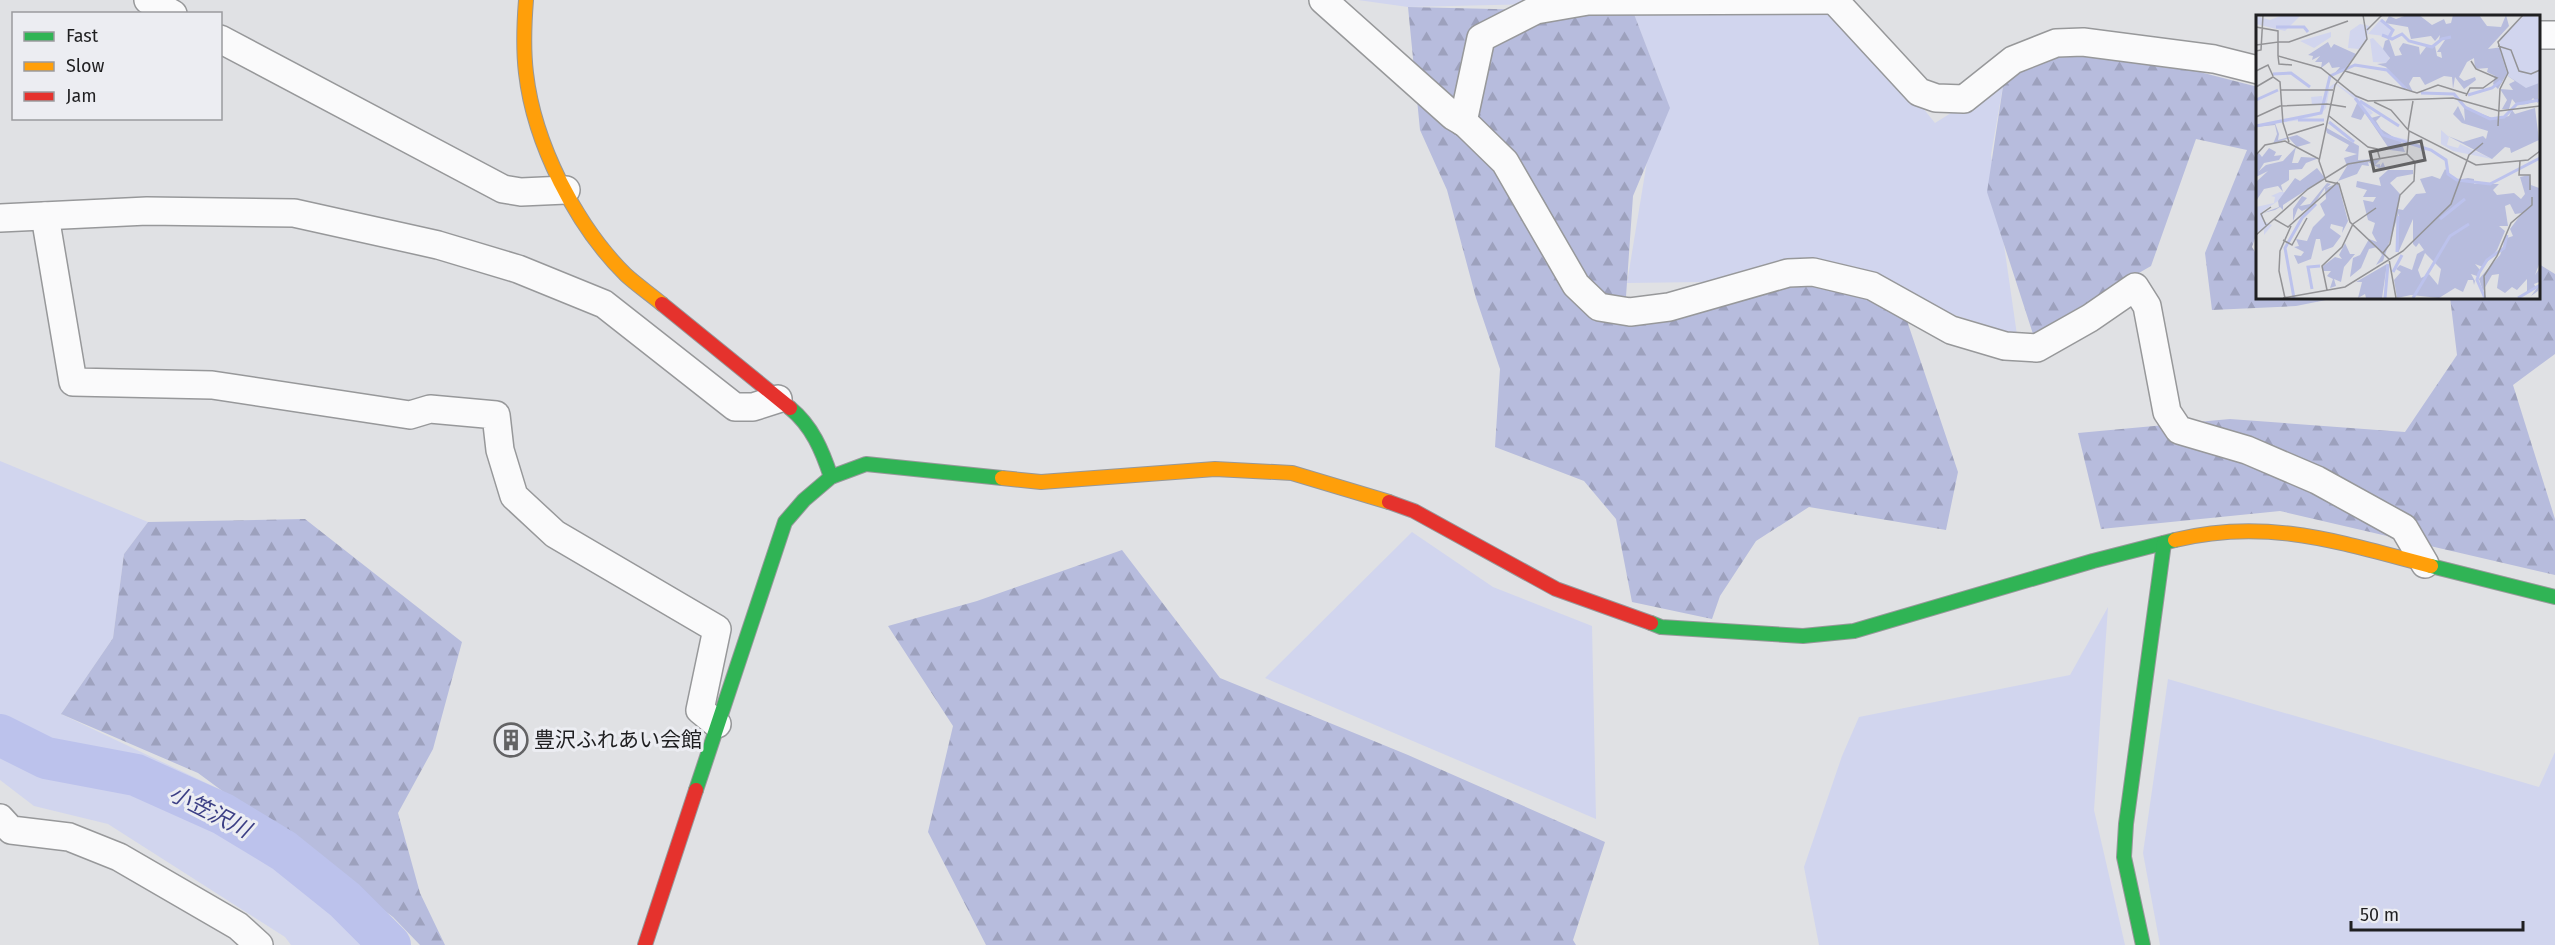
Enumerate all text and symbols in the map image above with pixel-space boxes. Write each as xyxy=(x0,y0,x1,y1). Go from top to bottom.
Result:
legend xyxy=(12,12,222,120)
inset map xyxy=(2256,15,2540,298)
text: Fast xyxy=(66,25,99,47)
text: Slow xyxy=(66,55,105,77)
text: Jam xyxy=(66,85,97,107)
building icon: 豊沢ふれあい会館 xyxy=(493,722,529,758)
place label: 豊沢ふれあい会館 xyxy=(534,727,702,753)
water label: 小笠沢川 xyxy=(164,779,257,844)
scale bar xyxy=(2351,894,2524,932)
text: 50 m xyxy=(2360,904,2399,926)

